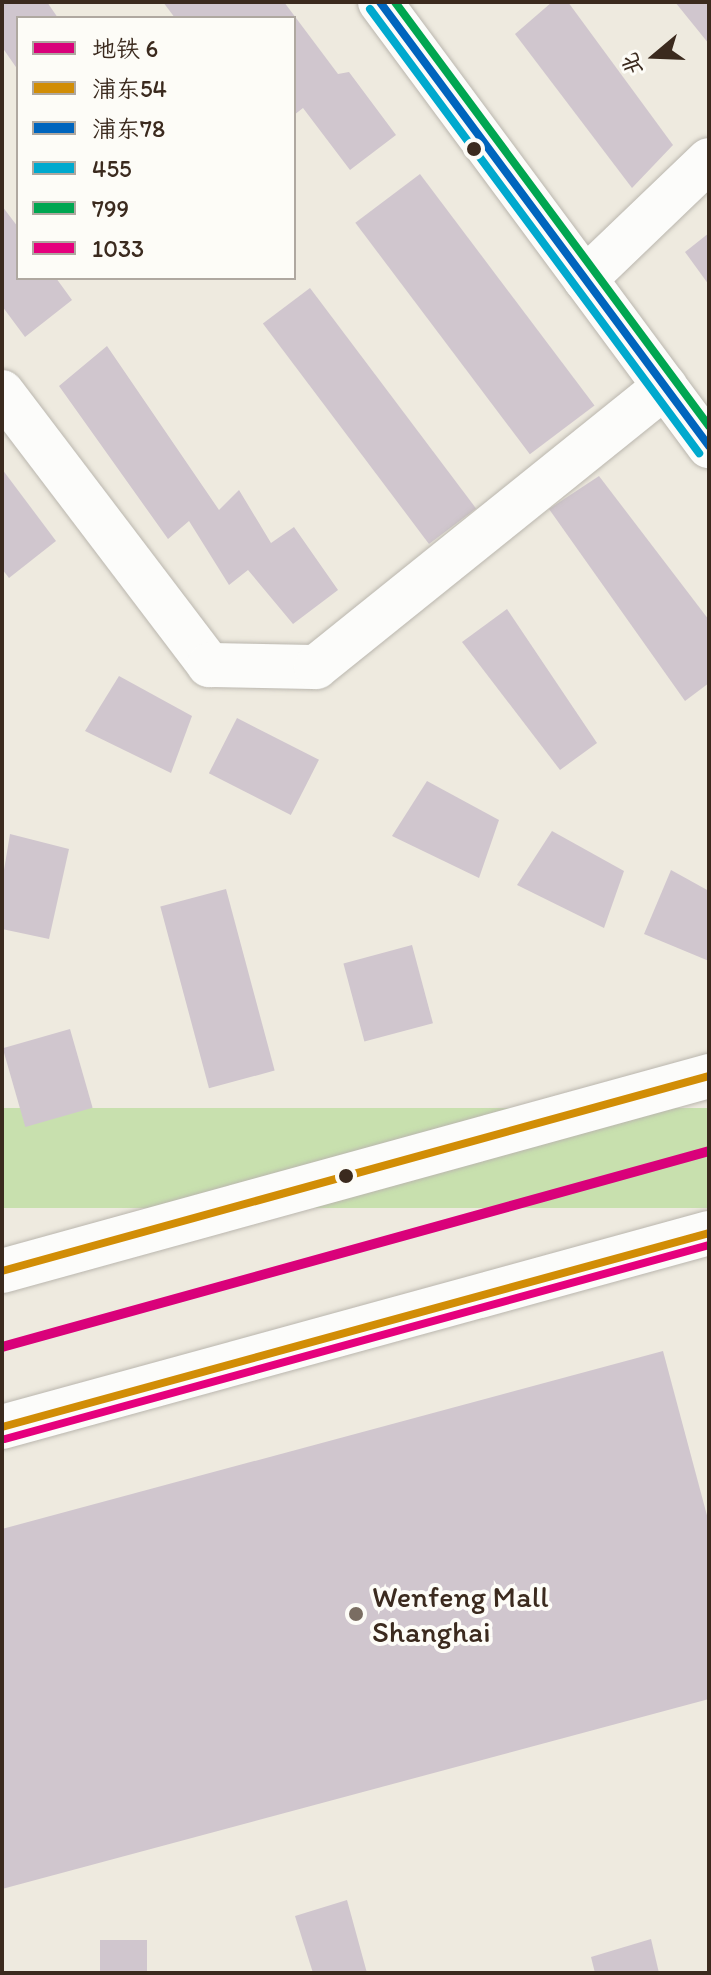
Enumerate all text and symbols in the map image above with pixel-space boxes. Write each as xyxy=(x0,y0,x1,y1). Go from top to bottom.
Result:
legend xyxy=(16,16,296,280)
north arrow xyxy=(615,16,695,96)
text: 地铁 6 xyxy=(92,34,158,63)
text: 北 xyxy=(615,49,648,79)
text: 浦东54 xyxy=(92,74,167,103)
text: 浦东78 xyxy=(92,114,165,143)
unlabelled marker xyxy=(466,141,482,157)
text: 455 xyxy=(92,154,132,183)
text: 799 xyxy=(92,194,129,223)
text: 1033 xyxy=(92,234,144,263)
unlabelled marker xyxy=(338,1168,354,1184)
place label: Wenfeng Mall Shanghai xyxy=(372,1579,549,1650)
marker: Wenfeng Mall Shanghai xyxy=(347,1605,365,1623)

